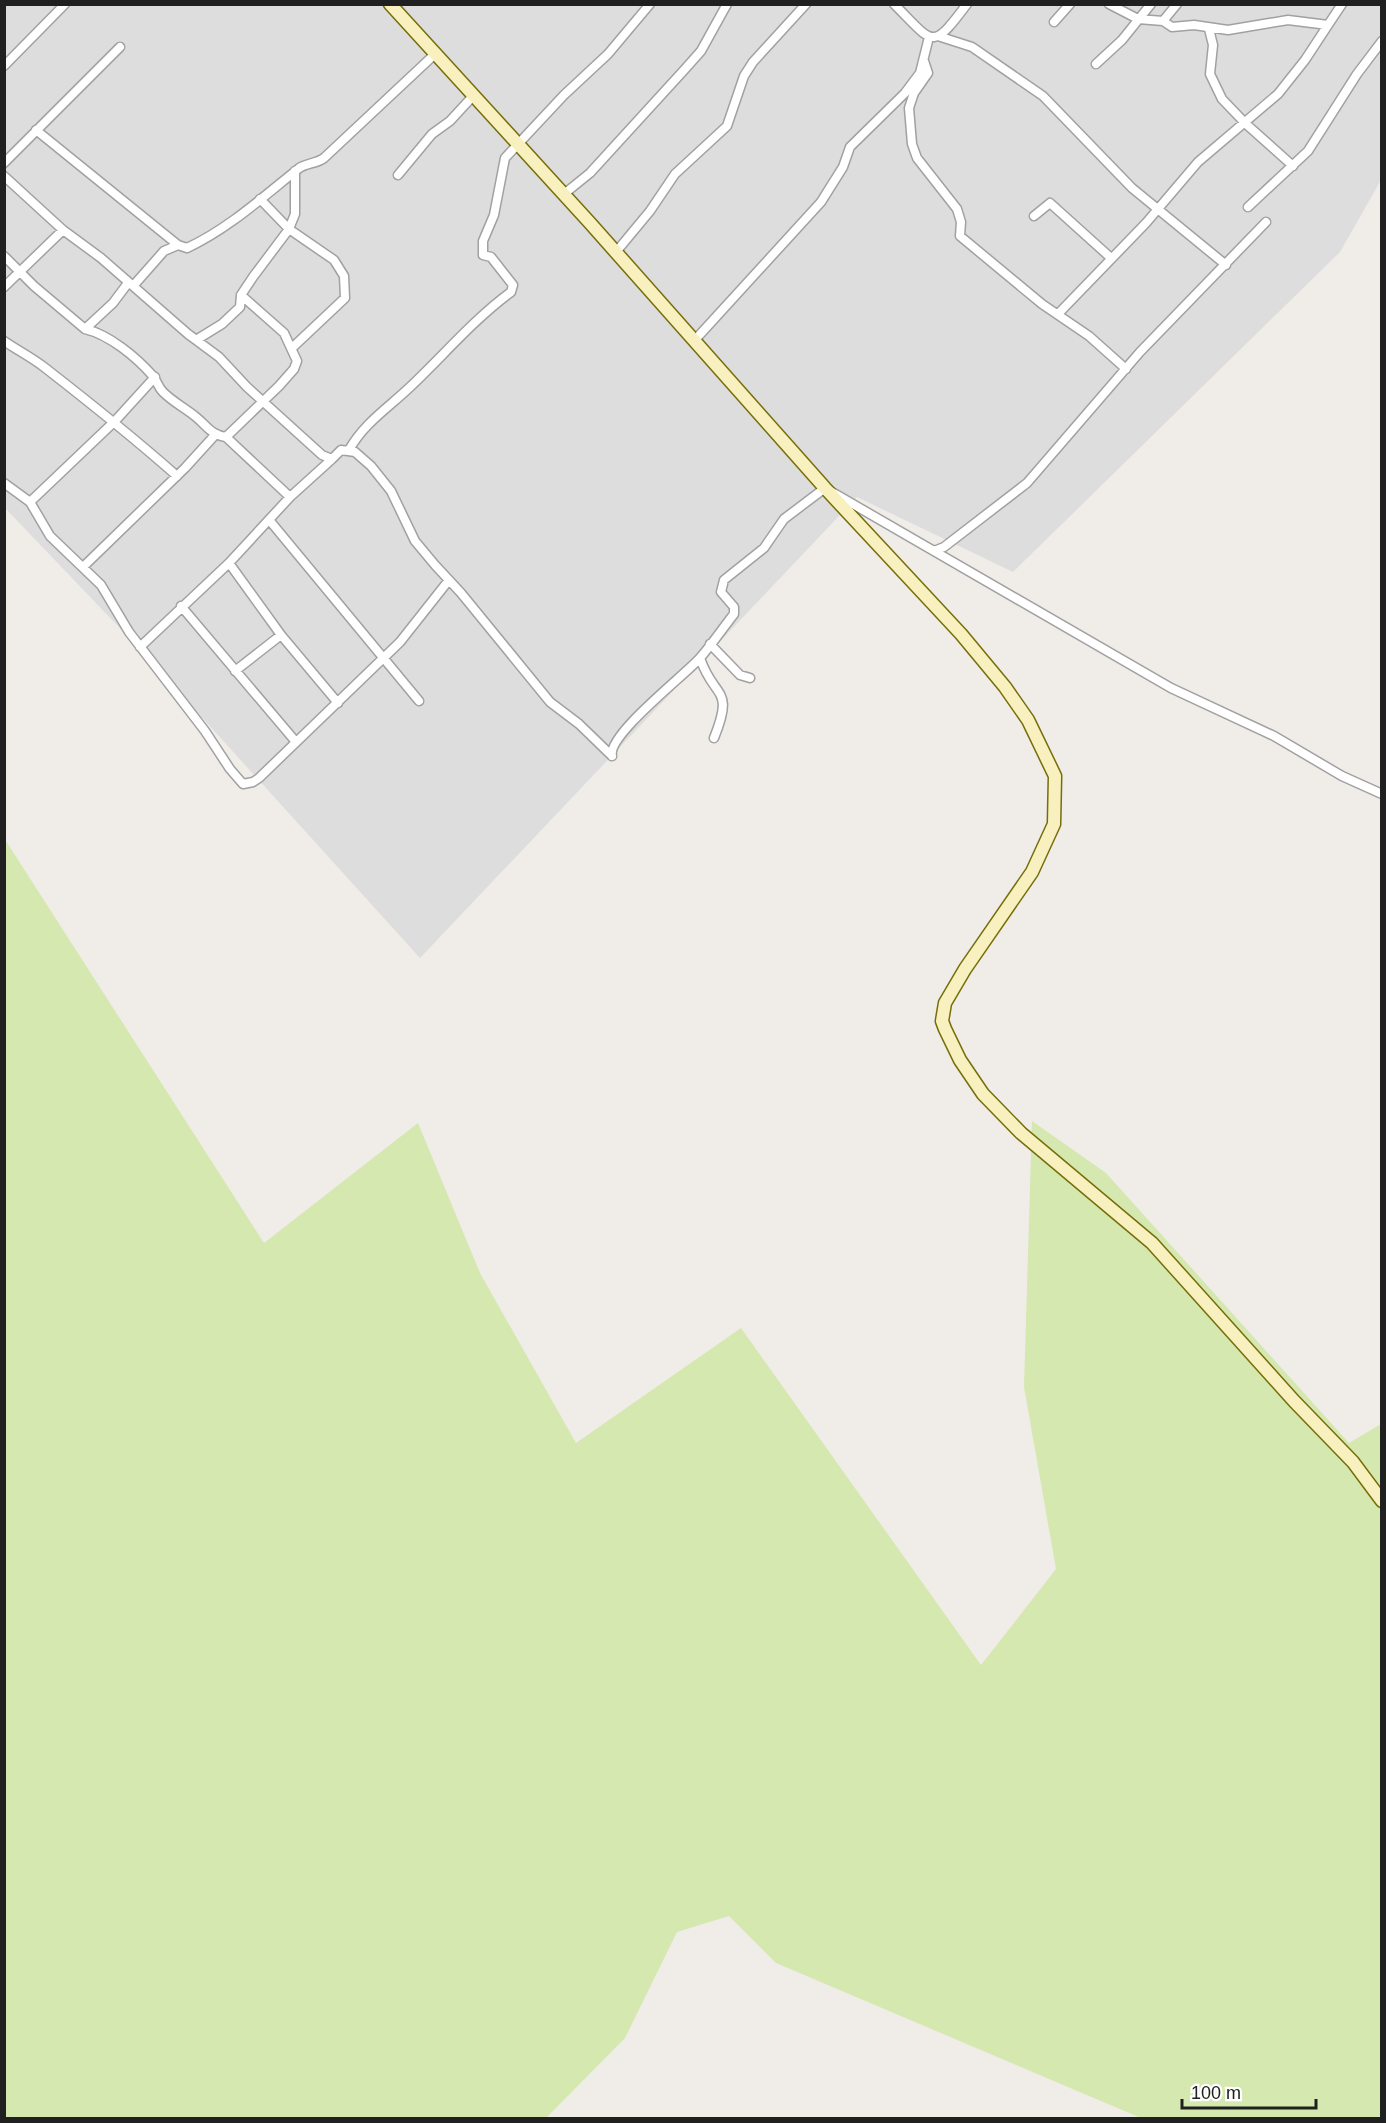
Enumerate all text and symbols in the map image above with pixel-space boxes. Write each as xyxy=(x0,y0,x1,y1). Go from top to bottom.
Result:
scale bar xyxy=(1182,2072,1316,2110)
text: 100 m xyxy=(1191,2083,1241,2103)

